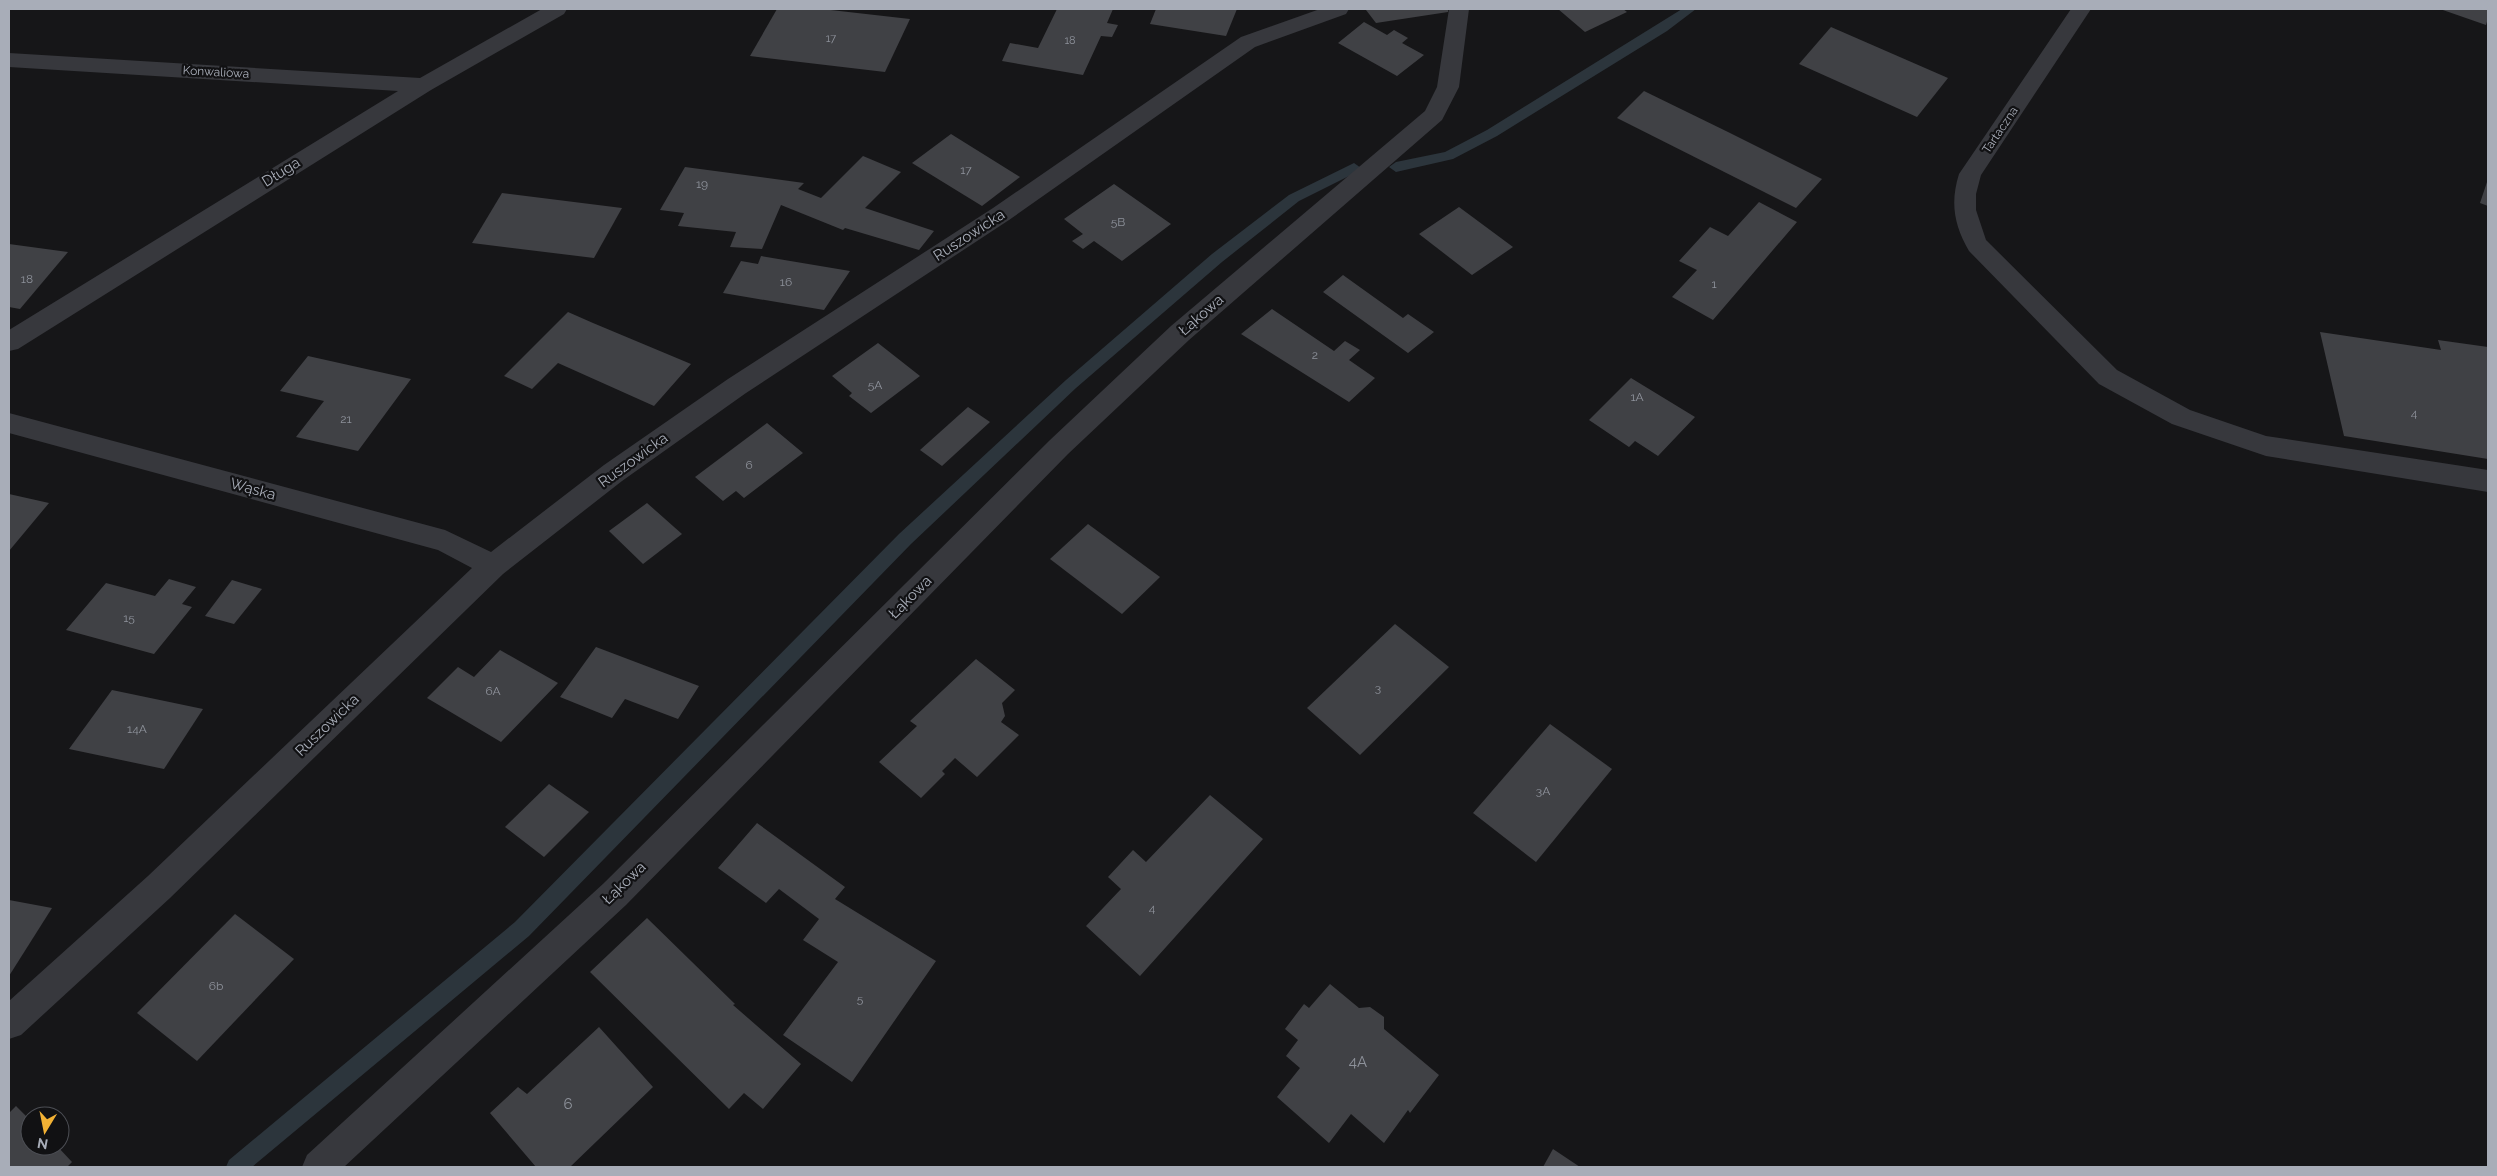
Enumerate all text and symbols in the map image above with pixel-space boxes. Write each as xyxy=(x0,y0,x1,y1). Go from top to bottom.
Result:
house number: 17 xyxy=(826,32,836,45)
house number: 18 xyxy=(1064,34,1076,47)
street label: Konwaliowa xyxy=(182,63,250,81)
street label: Tartaczna xyxy=(1979,104,2021,156)
street label: Długa xyxy=(259,153,303,191)
house number: 17 xyxy=(960,163,972,177)
house number: 19 xyxy=(696,177,708,191)
street label: Ruszowicka xyxy=(930,205,1008,265)
house number: 5B xyxy=(1111,215,1125,229)
house number: 18 xyxy=(21,272,33,286)
house number: 16 xyxy=(780,275,792,289)
house number: 1 xyxy=(1711,277,1717,291)
street label: Łąkowa xyxy=(1175,291,1227,339)
house number: 2 xyxy=(1312,348,1318,362)
house number: 5A xyxy=(868,378,882,392)
house number: 1A xyxy=(1630,390,1644,404)
house number: 4 xyxy=(2411,406,2418,420)
house number: 21 xyxy=(340,412,352,426)
street label: Ruszowicka xyxy=(595,429,671,491)
house number: 6 xyxy=(745,458,753,472)
street label: Wąska xyxy=(228,474,278,504)
street label: Łąkowa xyxy=(885,572,935,622)
house number: 15 xyxy=(123,611,135,625)
house number: 3 xyxy=(1375,681,1381,695)
house number: 6A xyxy=(485,684,501,698)
street label: Ruszowicka xyxy=(291,690,363,760)
house number: 14A xyxy=(127,722,147,736)
house number: 3A xyxy=(1536,784,1550,798)
street label: Łąkowa xyxy=(599,858,649,908)
house number: 4 xyxy=(1149,901,1156,915)
house number: 6b xyxy=(209,979,223,993)
house number: 5 xyxy=(857,992,864,1006)
house number: 4A xyxy=(1349,1053,1367,1071)
house number: 6 xyxy=(563,1095,573,1113)
north arrow xyxy=(20,1106,70,1156)
text: N xyxy=(36,1135,49,1153)

